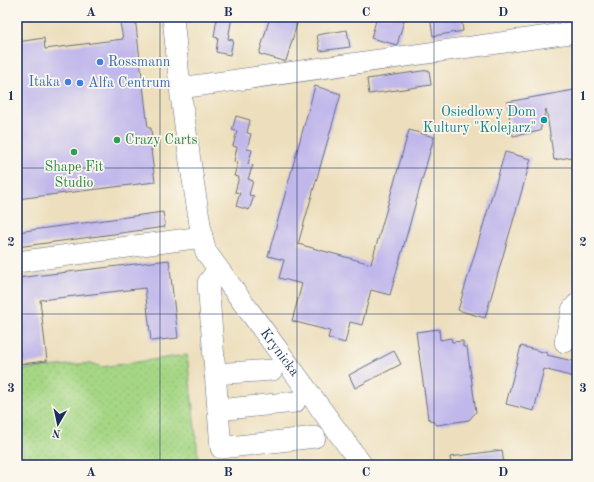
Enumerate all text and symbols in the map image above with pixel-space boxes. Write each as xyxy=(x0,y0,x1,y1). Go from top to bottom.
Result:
text: A xyxy=(86,6,96,19)
text: B xyxy=(223,6,233,19)
text: C xyxy=(362,6,370,19)
text: D xyxy=(498,6,508,19)
place label: Rossmann xyxy=(108,55,171,69)
marker: Rossmann xyxy=(95,57,105,67)
place label: Itaka xyxy=(28,75,60,89)
place label: Alfa Centrum xyxy=(88,76,171,90)
marker: Itaka xyxy=(63,77,73,87)
marker: Alfa Centrum xyxy=(75,78,85,88)
text: 1 xyxy=(7,90,15,103)
text: 1 xyxy=(579,90,587,103)
place label: Osiedlowy Dom Kultury "Kolejarz" xyxy=(423,105,536,135)
marker: Osiedlowy Dom Kultury "Kolejarz" xyxy=(539,115,549,125)
place label: Crazy Carts xyxy=(125,133,198,147)
marker: Crazy Carts xyxy=(112,135,122,145)
marker: Shape Fit Studio xyxy=(69,147,79,157)
place label: Shape Fit Studio xyxy=(45,160,104,190)
text: 2 xyxy=(7,236,15,249)
text: 2 xyxy=(579,236,587,249)
street label: Krynicka xyxy=(258,326,302,379)
text: 3 xyxy=(7,382,15,395)
text: 3 xyxy=(579,382,587,395)
north arrow xyxy=(38,404,78,444)
text: N xyxy=(51,426,62,438)
text: A xyxy=(86,466,96,479)
text: B xyxy=(223,466,233,479)
text: C xyxy=(362,466,370,479)
text: D xyxy=(498,466,508,479)

